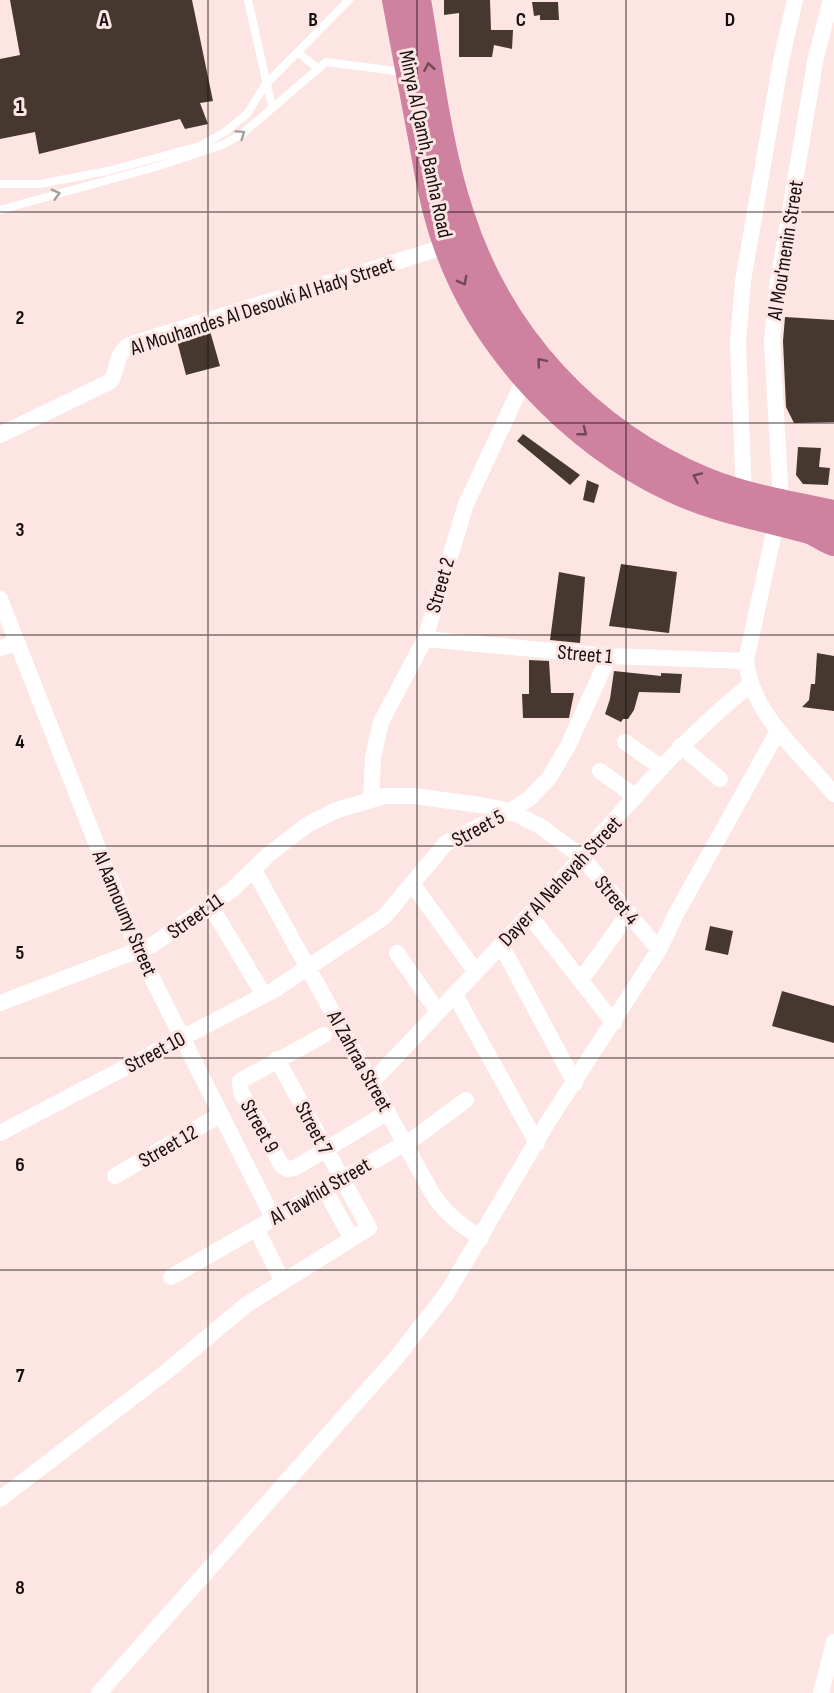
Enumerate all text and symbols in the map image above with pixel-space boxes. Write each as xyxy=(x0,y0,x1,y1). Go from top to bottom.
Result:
text: A xyxy=(98,8,109,32)
text: B xyxy=(308,8,318,32)
text: C xyxy=(516,8,526,32)
text: D xyxy=(725,8,735,32)
street label: Minya Al Qamh, Banha Road xyxy=(393,48,458,240)
one-way arrow xyxy=(423,62,436,72)
text: 1 xyxy=(16,95,24,119)
one-way arrow xyxy=(234,130,245,141)
street label: Al Mou'menin Street xyxy=(762,178,809,323)
one-way arrow xyxy=(51,189,61,202)
street label: Al Mouhandes Al Desouki Al Hady Street xyxy=(126,252,397,361)
one-way arrow xyxy=(456,274,467,285)
text: 2 xyxy=(16,306,24,330)
one-way arrow xyxy=(537,358,548,369)
one-way arrow xyxy=(577,425,588,436)
one-way arrow xyxy=(692,472,703,484)
text: 3 xyxy=(16,518,25,542)
street label: Street 2 xyxy=(421,555,460,616)
street label: Street 1 xyxy=(556,640,614,669)
text: 4 xyxy=(15,730,25,754)
street label: Street 5 xyxy=(448,804,509,853)
street label: Dayer Al Naheyah Street xyxy=(494,811,627,952)
street label: Al Aamoumy Street xyxy=(86,846,162,980)
street label: Street 4 xyxy=(589,871,644,930)
street label: Street 11 xyxy=(163,888,229,945)
text: 5 xyxy=(16,941,25,965)
street label: Al Zahraa Street xyxy=(321,1006,398,1116)
street label: Street 10 xyxy=(121,1026,190,1079)
street label: Street 9 xyxy=(235,1095,284,1157)
street label: Street 7 xyxy=(289,1098,338,1159)
street label: Street 12 xyxy=(134,1120,202,1173)
street label: Al Tawhid Street xyxy=(264,1152,375,1231)
text: 6 xyxy=(15,1153,25,1177)
text: 7 xyxy=(16,1364,25,1388)
text: 8 xyxy=(15,1576,25,1600)

